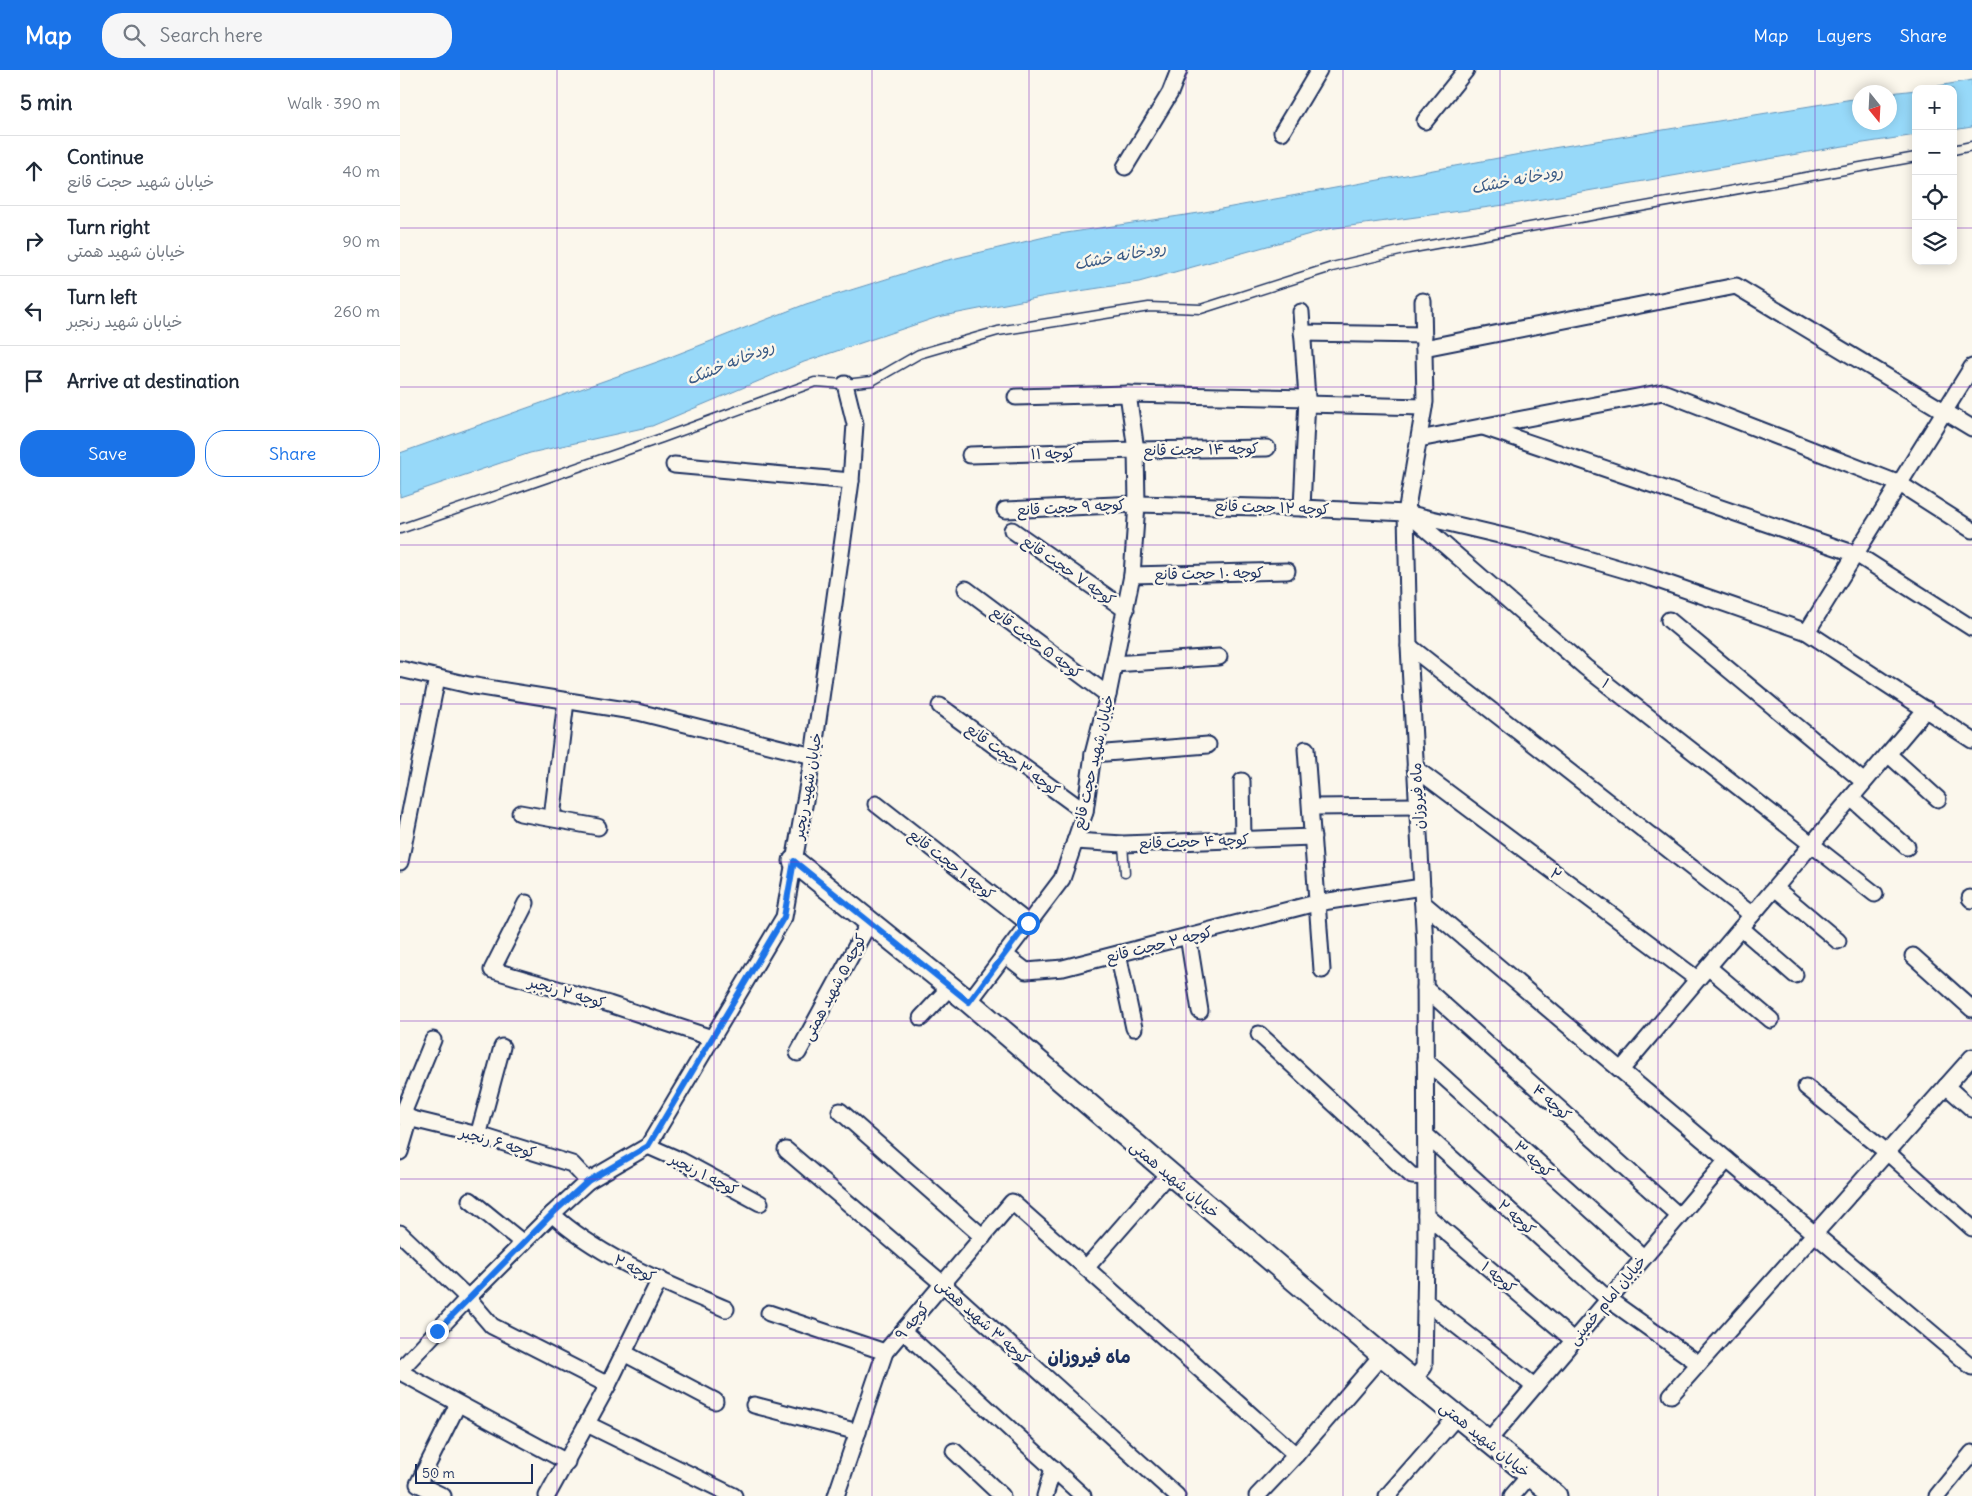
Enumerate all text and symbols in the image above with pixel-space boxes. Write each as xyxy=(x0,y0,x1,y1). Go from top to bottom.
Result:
search box xyxy=(102,13,452,58)
text: Map xyxy=(25,20,72,50)
icon: search xyxy=(120,21,148,49)
text: Search here xyxy=(160,23,263,47)
text: Map xyxy=(1753,24,1788,47)
text: Layers xyxy=(1816,24,1872,47)
text: Share xyxy=(1900,24,1947,47)
north arrow xyxy=(1852,85,1897,130)
map controls xyxy=(1912,85,1957,265)
button: + xyxy=(1912,85,1957,130)
text: 5 min xyxy=(20,89,72,116)
text: Walk · 390 m xyxy=(287,93,380,113)
button: − xyxy=(1912,130,1957,175)
text: Continue xyxy=(67,145,144,169)
icon: ahead xyxy=(20,157,48,185)
water label: رودخانه خشک xyxy=(1469,160,1565,198)
text: 40 m xyxy=(342,161,380,181)
text: خیابان شهید حجت قانع xyxy=(67,171,214,191)
button: locate xyxy=(1912,175,1957,220)
text: Turn right xyxy=(67,215,150,239)
button: layers xyxy=(1912,220,1957,265)
icon: right xyxy=(20,227,48,255)
text: 90 m xyxy=(342,231,380,251)
water label: رودخانه خشک xyxy=(1072,236,1168,274)
text: خیابان شهید همتی xyxy=(67,241,185,261)
text: Turn left xyxy=(67,285,137,309)
icon: left xyxy=(20,297,48,325)
text: 260 m xyxy=(334,301,380,321)
text: خیابان شهید رنجبر xyxy=(67,311,182,331)
water label: رودخانه خشک xyxy=(683,335,777,389)
icon: arrive xyxy=(20,367,48,395)
text: Arrive at destination xyxy=(67,369,240,393)
button: Save xyxy=(20,430,195,477)
button: Share xyxy=(205,430,380,477)
street label: کوچه ۱۴ حجت قانع xyxy=(1143,438,1259,462)
street label: کوچه ۱۱ xyxy=(1030,443,1076,464)
street label: کوچه ۹ حجت قانع xyxy=(1016,495,1126,521)
street label: کوچه ۱۲ حجت قانع xyxy=(1214,496,1330,520)
street label: کوچه ۷ حجت قانع xyxy=(1017,531,1119,611)
street label: کوچه ۱۰ حجت قانع xyxy=(1154,563,1264,585)
street label: کوچه ۵ حجت قانع xyxy=(986,601,1086,684)
street label: ۱ xyxy=(1598,674,1614,692)
street label: خیابان شهید حجت قانع xyxy=(1068,693,1120,832)
street label: کوچه ۳ حجت قانع xyxy=(961,719,1064,801)
street label: خیابان شهید رنجبر xyxy=(788,731,826,843)
street label: ماه فیروزان xyxy=(1406,762,1428,830)
street label: کوچه ۱ حجت قانع xyxy=(904,824,999,905)
street label: کوچه ۴ حجت قانع xyxy=(1138,830,1250,854)
street label: ۲ xyxy=(1546,863,1566,885)
route start xyxy=(1017,912,1040,935)
street label: کوچه ۲ حجت قانع xyxy=(1104,922,1215,968)
street label: کوچه ۵ شهید همتی xyxy=(798,930,871,1044)
street label: کوچه ۲ رنجبر xyxy=(524,971,608,1013)
street label: کوچه ۴ xyxy=(1528,1080,1575,1125)
street label: کوچه ۶ رنجبر xyxy=(456,1122,538,1163)
street label: خیابان شهید همتی xyxy=(1126,1136,1224,1223)
street label: کوچه ۳ xyxy=(1510,1136,1558,1182)
street label: کوچه ۱ رنجبر xyxy=(664,1148,742,1200)
street label: کوچه ۲ xyxy=(1494,1195,1540,1240)
street label: کوچه ۲ xyxy=(610,1250,659,1287)
street label: خیابان امام خمینی xyxy=(1564,1251,1651,1350)
street label: کوچه ۱ xyxy=(1477,1257,1520,1298)
street label: کوچه ۳ شهید همتی xyxy=(931,1274,1034,1369)
street label: کوچه ۹ xyxy=(891,1298,934,1344)
route end xyxy=(426,1320,449,1343)
district label: ماه فیروزان xyxy=(1047,1345,1131,1368)
street label: خیابان شهید همتی xyxy=(1435,1397,1534,1482)
scale bar xyxy=(415,1461,532,1484)
text: 50 m xyxy=(422,1464,455,1482)

